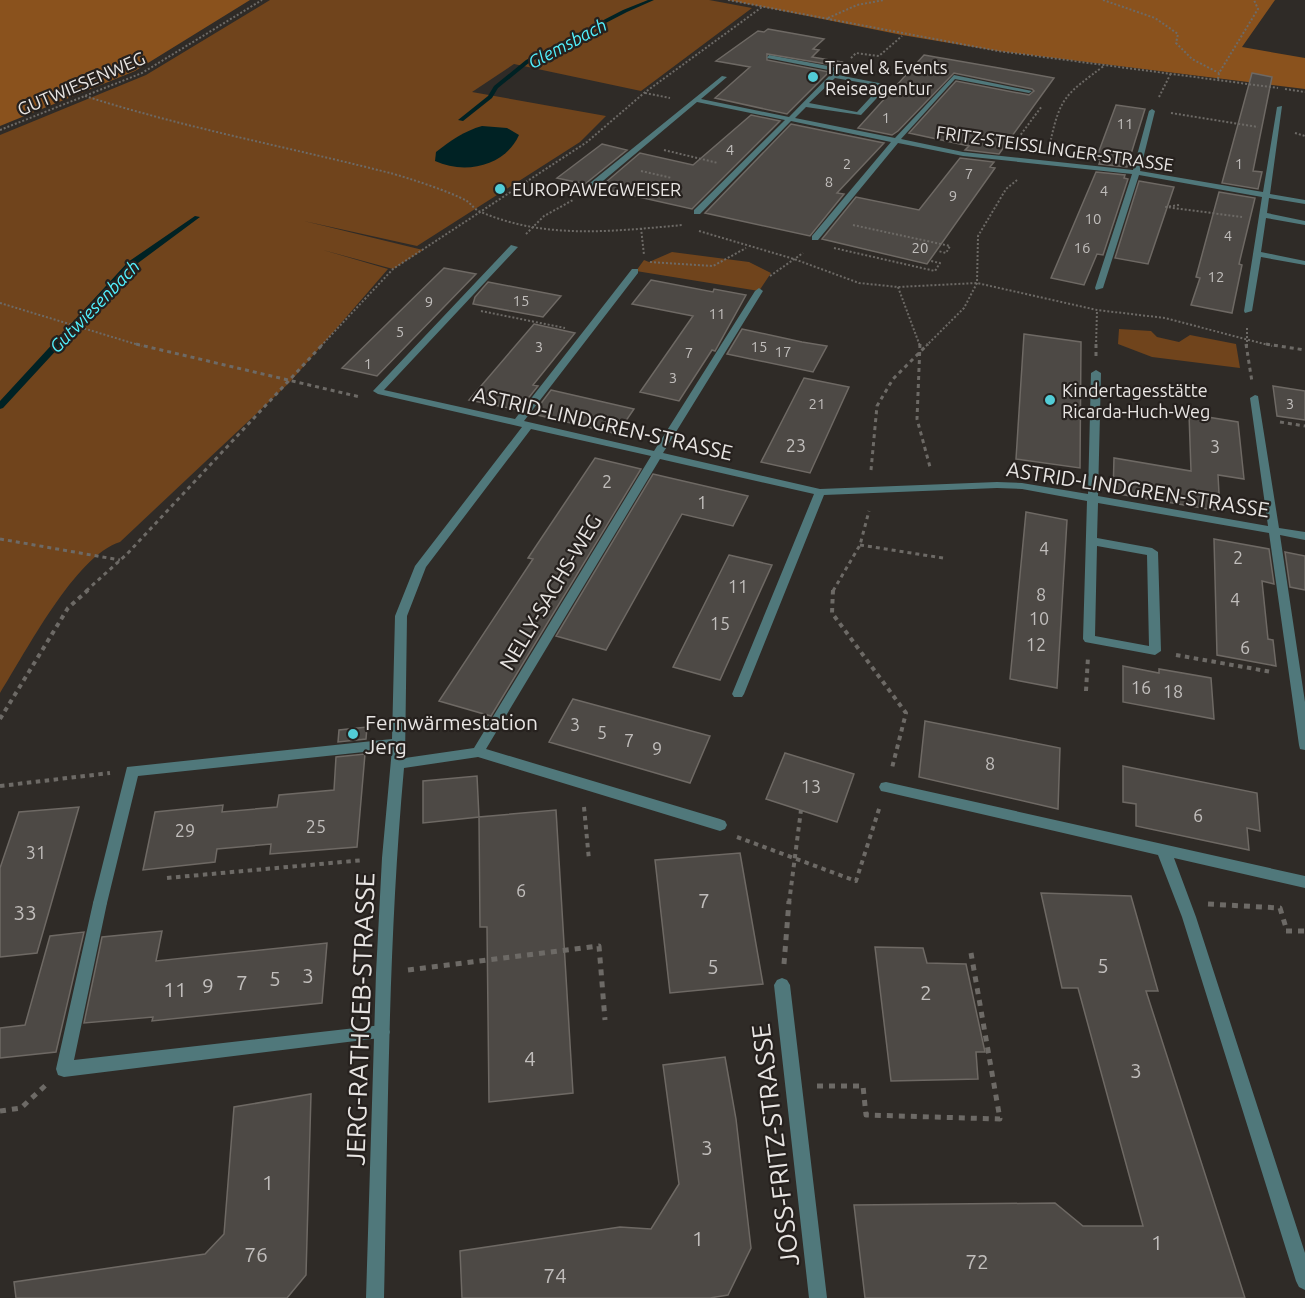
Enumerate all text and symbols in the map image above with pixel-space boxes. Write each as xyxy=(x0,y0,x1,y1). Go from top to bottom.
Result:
water label: Glemsbach xyxy=(524,14,610,72)
street label: GUTWIESENWEG xyxy=(14,47,148,119)
place label: Travel & Events Reiseagentur xyxy=(825,57,948,98)
marker: Travel & Events Reiseagentur xyxy=(806,70,820,84)
house number: 1 xyxy=(882,109,890,126)
house number: 11 xyxy=(1117,115,1133,132)
street label: FRITZ-STEISSLINGER-STRASSE xyxy=(935,121,1175,175)
house number: 4 xyxy=(726,141,734,158)
house number: 2 xyxy=(843,155,851,172)
house number: 1 xyxy=(1235,155,1243,172)
house number: 7 xyxy=(965,165,973,182)
house number: 8 xyxy=(825,173,833,190)
place label: EUROPAWEGWEISER xyxy=(512,179,681,199)
marker: EUROPAWEGWEISER xyxy=(493,182,507,196)
house number: 4 xyxy=(1100,182,1108,199)
house number: 9 xyxy=(949,187,957,204)
house number: 10 xyxy=(1085,210,1101,227)
house number: 4 xyxy=(1224,227,1232,244)
house number: 20 xyxy=(912,239,928,256)
house number: 16 xyxy=(1074,239,1090,256)
water label: Gutwiesenbach xyxy=(45,256,143,356)
house number: 12 xyxy=(1208,268,1224,285)
house number: 15 xyxy=(513,292,529,309)
house number: 9 xyxy=(425,293,433,310)
house number: 11 xyxy=(709,305,725,322)
house number: 5 xyxy=(396,323,404,340)
house number: 3 xyxy=(535,338,543,355)
house number: 15 xyxy=(751,338,767,355)
house number: 17 xyxy=(775,343,791,360)
house number: 7 xyxy=(685,344,693,361)
house number: 1 xyxy=(364,355,372,372)
house number: 3 xyxy=(669,369,677,386)
place label: Kindertagesstätte Ricarda-Huch-Weg xyxy=(1062,380,1210,421)
street label: ASTRID-LINDGREN-STRASSE xyxy=(471,381,735,465)
marker: Kindertagesstätte Ricarda-Huch-Weg xyxy=(1043,393,1057,407)
house number: 21 xyxy=(809,395,825,412)
house number: 3 xyxy=(1286,395,1294,412)
house number: 23 xyxy=(786,435,806,455)
house number: 3 xyxy=(1210,436,1220,456)
street label: ASTRID-LINDGREN-STRASSE xyxy=(1005,456,1271,522)
house number: 2 xyxy=(602,471,612,491)
house number: 1 xyxy=(697,492,707,512)
street label: NELLY-SACHS-WEG xyxy=(494,510,606,674)
house number: 4 xyxy=(1039,538,1049,558)
house number: 2 xyxy=(1233,547,1243,567)
house number: 11 xyxy=(728,576,748,596)
house number: 8 xyxy=(1036,584,1046,604)
house number: 4 xyxy=(1230,589,1240,609)
house number: 10 xyxy=(1029,608,1049,628)
house number: 15 xyxy=(710,613,730,633)
house number: 12 xyxy=(1026,634,1046,654)
house number: 6 xyxy=(1240,637,1250,657)
house number: 16 xyxy=(1131,677,1151,697)
house number: 18 xyxy=(1163,681,1183,701)
place label: Fernwärmestation Jerg xyxy=(365,710,538,758)
house number: 3 xyxy=(570,714,580,734)
house number: 5 xyxy=(597,722,607,742)
marker: Fernwärmestation Jerg xyxy=(346,727,360,741)
house number: 7 xyxy=(624,730,634,750)
house number: 9 xyxy=(652,738,662,758)
house number: 8 xyxy=(985,753,995,773)
house number: 13 xyxy=(801,776,821,796)
house number: 6 xyxy=(1193,805,1203,825)
house number: 25 xyxy=(306,816,326,836)
house number: 29 xyxy=(175,820,195,840)
house number: 31 xyxy=(26,842,46,862)
street label: JERG-RATHGEB-STRASSE xyxy=(340,872,380,1166)
house number: 6 xyxy=(516,880,526,900)
house number: 7 xyxy=(698,888,710,912)
house number: 33 xyxy=(13,900,37,924)
house number: 5 xyxy=(1097,953,1109,977)
house number: 5 xyxy=(707,954,719,978)
house number: 3 xyxy=(302,963,314,987)
house number: 5 xyxy=(269,966,281,990)
house number: 7 xyxy=(236,970,248,994)
house number: 9 xyxy=(202,973,214,997)
house number: 11 xyxy=(163,977,187,1001)
house number: 2 xyxy=(920,980,932,1004)
street label: JOSS-FRITZ-STRASSE xyxy=(746,1022,804,1268)
house number: 4 xyxy=(524,1046,536,1070)
house number: 3 xyxy=(1130,1058,1142,1082)
house number: 3 xyxy=(701,1135,713,1159)
house number: 1 xyxy=(262,1170,274,1194)
house number: 1 xyxy=(692,1226,704,1250)
house number: 1 xyxy=(1151,1230,1163,1254)
house number: 76 xyxy=(244,1242,268,1266)
house number: 72 xyxy=(965,1249,989,1273)
house number: 74 xyxy=(543,1263,567,1287)

